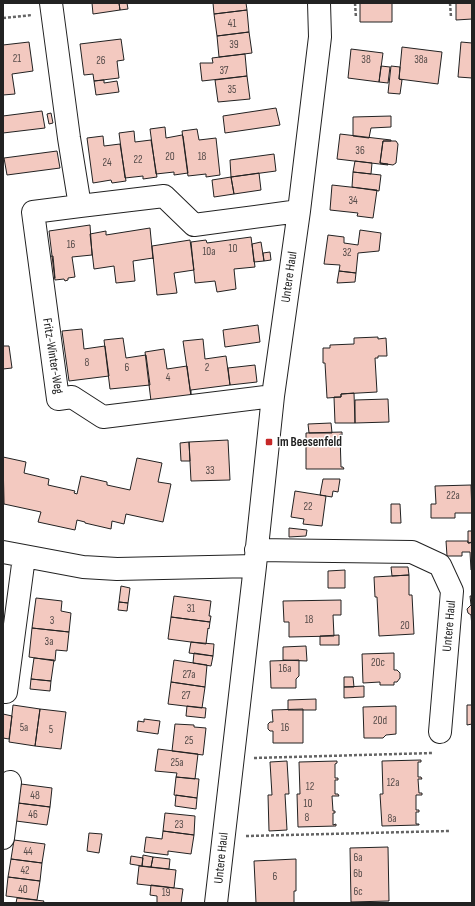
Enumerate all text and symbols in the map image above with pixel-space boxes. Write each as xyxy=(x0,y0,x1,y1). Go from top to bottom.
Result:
house number: 41 xyxy=(228,17,236,30)
house number: 39 xyxy=(229,38,239,51)
house number: 21 xyxy=(13,52,21,65)
house number: 38 xyxy=(361,53,371,66)
house number: 38a xyxy=(414,53,428,66)
house number: 26 xyxy=(96,54,106,67)
house number: 37 xyxy=(219,64,229,77)
house number: 35 xyxy=(227,83,237,96)
house number: 36 xyxy=(355,144,365,157)
house number: 20 xyxy=(165,150,175,163)
house number: 18 xyxy=(198,150,207,163)
house number: 22 xyxy=(133,153,143,166)
house number: 24 xyxy=(102,156,112,169)
house number: 34 xyxy=(348,194,358,207)
house number: 16 xyxy=(67,238,76,251)
house number: 10 xyxy=(229,242,237,255)
house number: 10a xyxy=(203,245,216,258)
house number: 32 xyxy=(342,246,352,259)
street label: Untere Haul xyxy=(277,250,301,304)
street label: Fritz-Winter-Weg xyxy=(39,317,67,395)
house number: 8 xyxy=(85,356,90,369)
house number: 6 xyxy=(125,361,130,374)
house number: 2 xyxy=(205,361,210,374)
house number: 4 xyxy=(166,371,171,384)
place label: Im Beesenfeld xyxy=(277,434,342,450)
marker: Im Beesenfeld xyxy=(264,437,274,447)
house number: 33 xyxy=(205,464,215,477)
house number: 22a xyxy=(446,489,460,502)
house number: 22 xyxy=(303,500,313,513)
street label: Untere Haul xyxy=(439,600,459,652)
house number: 31 xyxy=(187,602,195,615)
house number: 18 xyxy=(305,613,314,626)
house number: 3 xyxy=(50,614,55,627)
house number: 20 xyxy=(400,619,410,632)
house number: 3a xyxy=(45,635,53,648)
house number: 20c xyxy=(371,656,385,669)
house number: 16a xyxy=(279,662,291,675)
house number: 27a xyxy=(182,668,196,681)
house number: 27 xyxy=(182,689,191,702)
house number: 20d xyxy=(373,714,387,727)
house number: 5a xyxy=(20,721,28,734)
house number: 16 xyxy=(281,721,290,734)
house number: 5 xyxy=(49,723,53,736)
house number: 25 xyxy=(185,734,193,747)
house number: 25a xyxy=(170,756,184,769)
house number: 12a xyxy=(387,776,399,789)
house number: 12 xyxy=(306,780,315,793)
house number: 48 xyxy=(30,789,40,802)
house number: 10 xyxy=(304,797,312,810)
house number: 46 xyxy=(28,808,38,821)
house number: 8 xyxy=(305,811,310,824)
house number: 8a xyxy=(387,812,397,825)
house number: 23 xyxy=(174,818,184,831)
street label: Untere Haul xyxy=(210,832,232,884)
house number: 44 xyxy=(23,845,33,858)
house number: 6a xyxy=(353,851,363,864)
house number: 42 xyxy=(20,864,30,877)
house number: 6b xyxy=(353,867,363,880)
house number: 6 xyxy=(273,870,278,883)
house number: 40 xyxy=(18,883,28,896)
house number: 6c xyxy=(353,885,363,898)
house number: 19 xyxy=(162,886,170,899)

